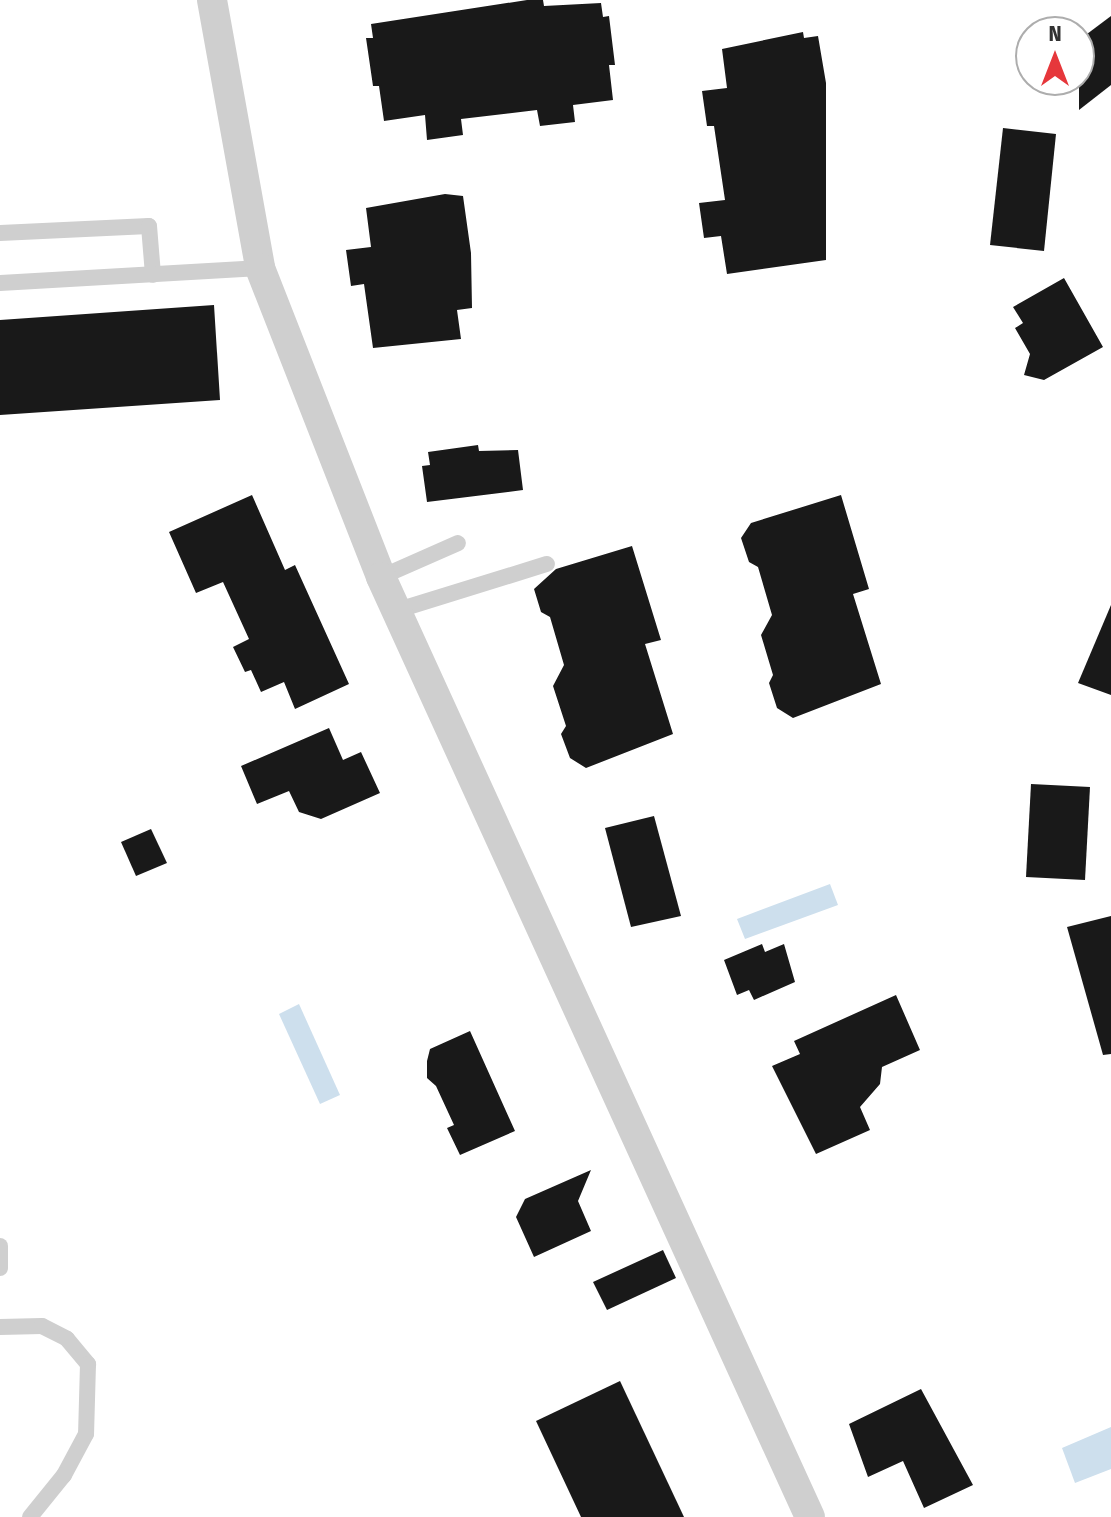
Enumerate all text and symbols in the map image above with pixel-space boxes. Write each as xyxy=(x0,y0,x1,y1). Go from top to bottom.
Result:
north arrow xyxy=(1015,16,1095,96)
text: N xyxy=(1048,20,1062,47)

